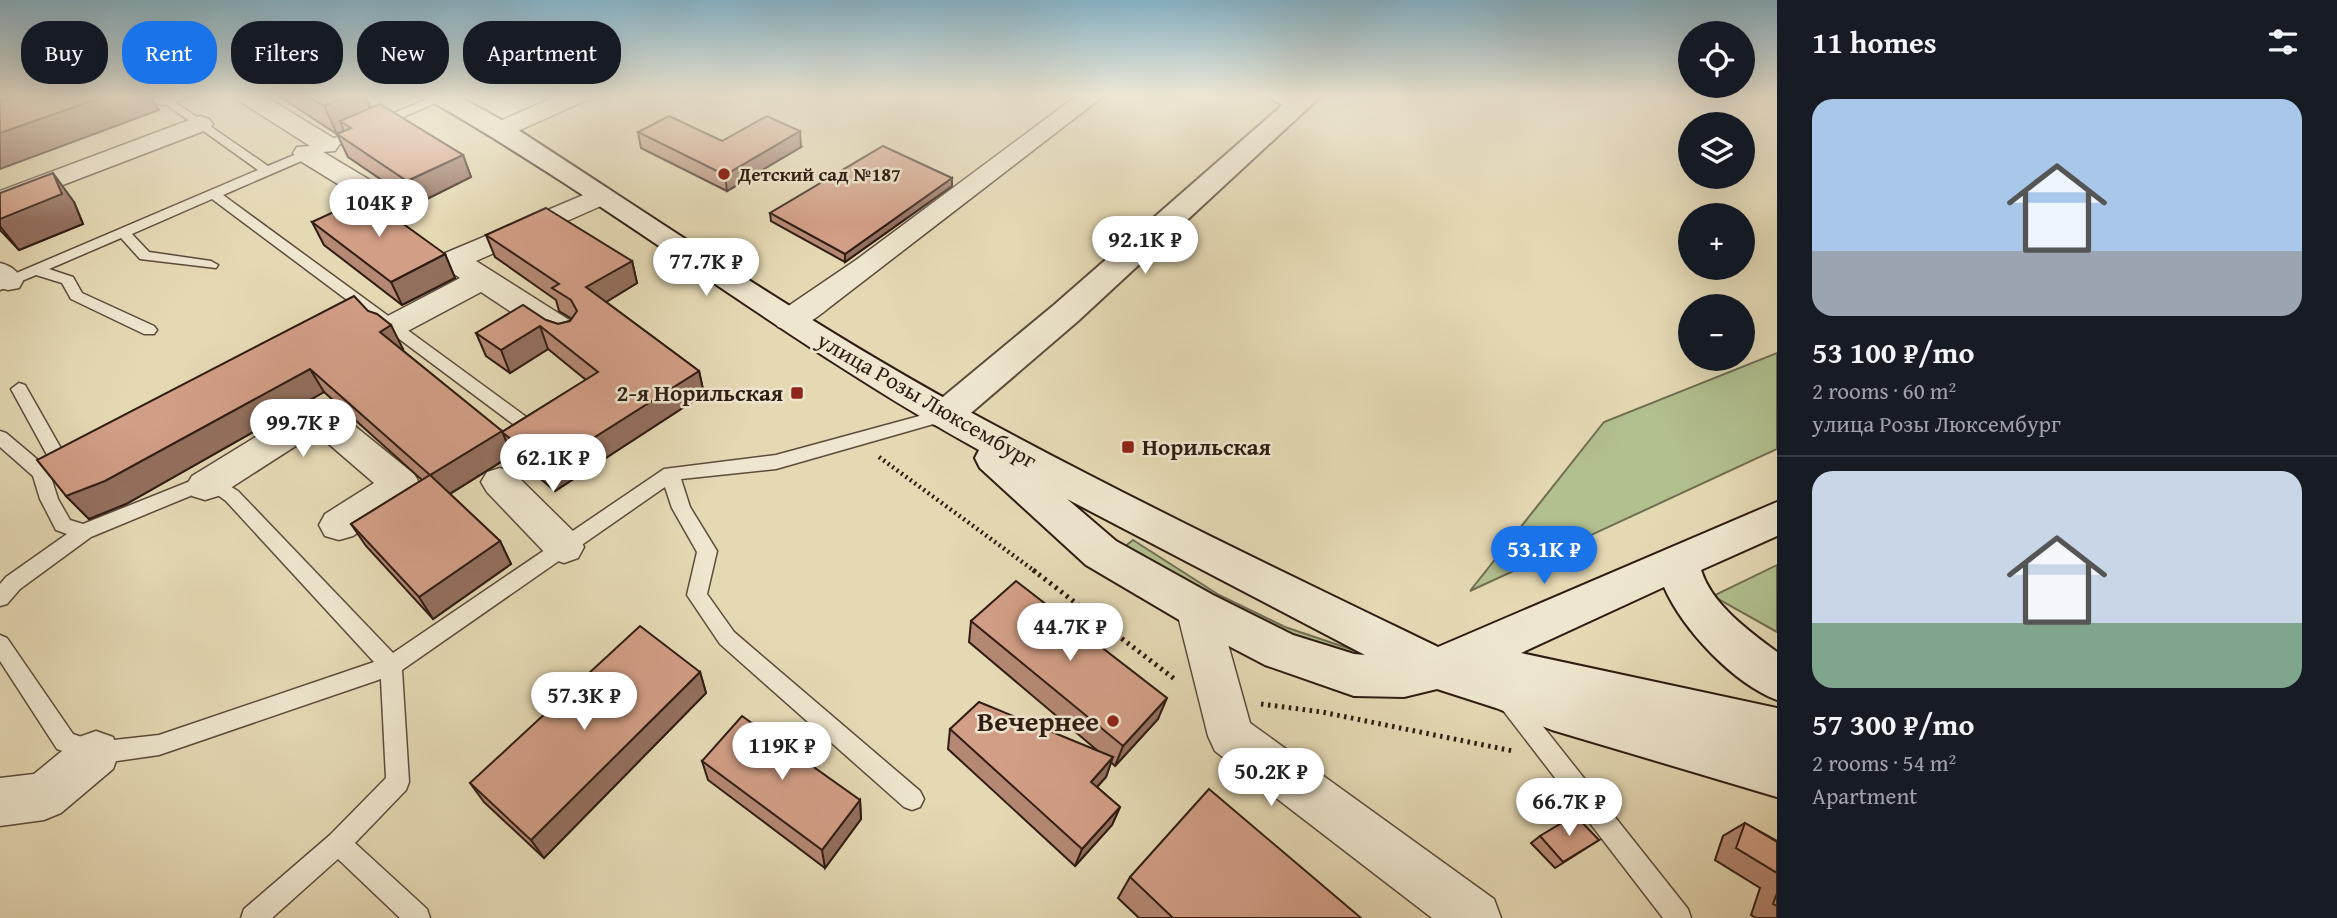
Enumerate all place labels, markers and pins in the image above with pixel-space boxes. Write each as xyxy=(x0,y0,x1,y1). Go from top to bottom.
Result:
place label: Детский сад №187 xyxy=(737,160,901,188)
marker: Детский сад №187 xyxy=(716,166,732,182)
pin: 104K ₽ xyxy=(322,180,436,239)
pin: 92.1K ₽ xyxy=(1080,216,1210,276)
pin: 77.7K ₽ xyxy=(641,238,771,298)
place label: 2-я Норильская xyxy=(616,376,783,409)
marker: 2-я Норильская xyxy=(789,385,805,401)
pin: 99.7K ₽ xyxy=(238,400,368,459)
place label: Норильская xyxy=(1142,430,1271,463)
pin: 62.1K ₽ xyxy=(488,434,618,494)
marker: Норильская xyxy=(1120,439,1136,455)
pin: 53.1K ₽ xyxy=(1479,526,1609,586)
pin: 44.7K ₽ xyxy=(1005,604,1135,663)
pin: 57.3K ₽ xyxy=(519,672,649,732)
place label: Вечернее xyxy=(977,700,1099,741)
marker: Вечернее xyxy=(1105,713,1121,729)
pin: 119K ₽ xyxy=(725,722,839,782)
pin: 50.2K ₽ xyxy=(1206,748,1336,808)
pin: 66.7K ₽ xyxy=(1504,778,1634,838)

